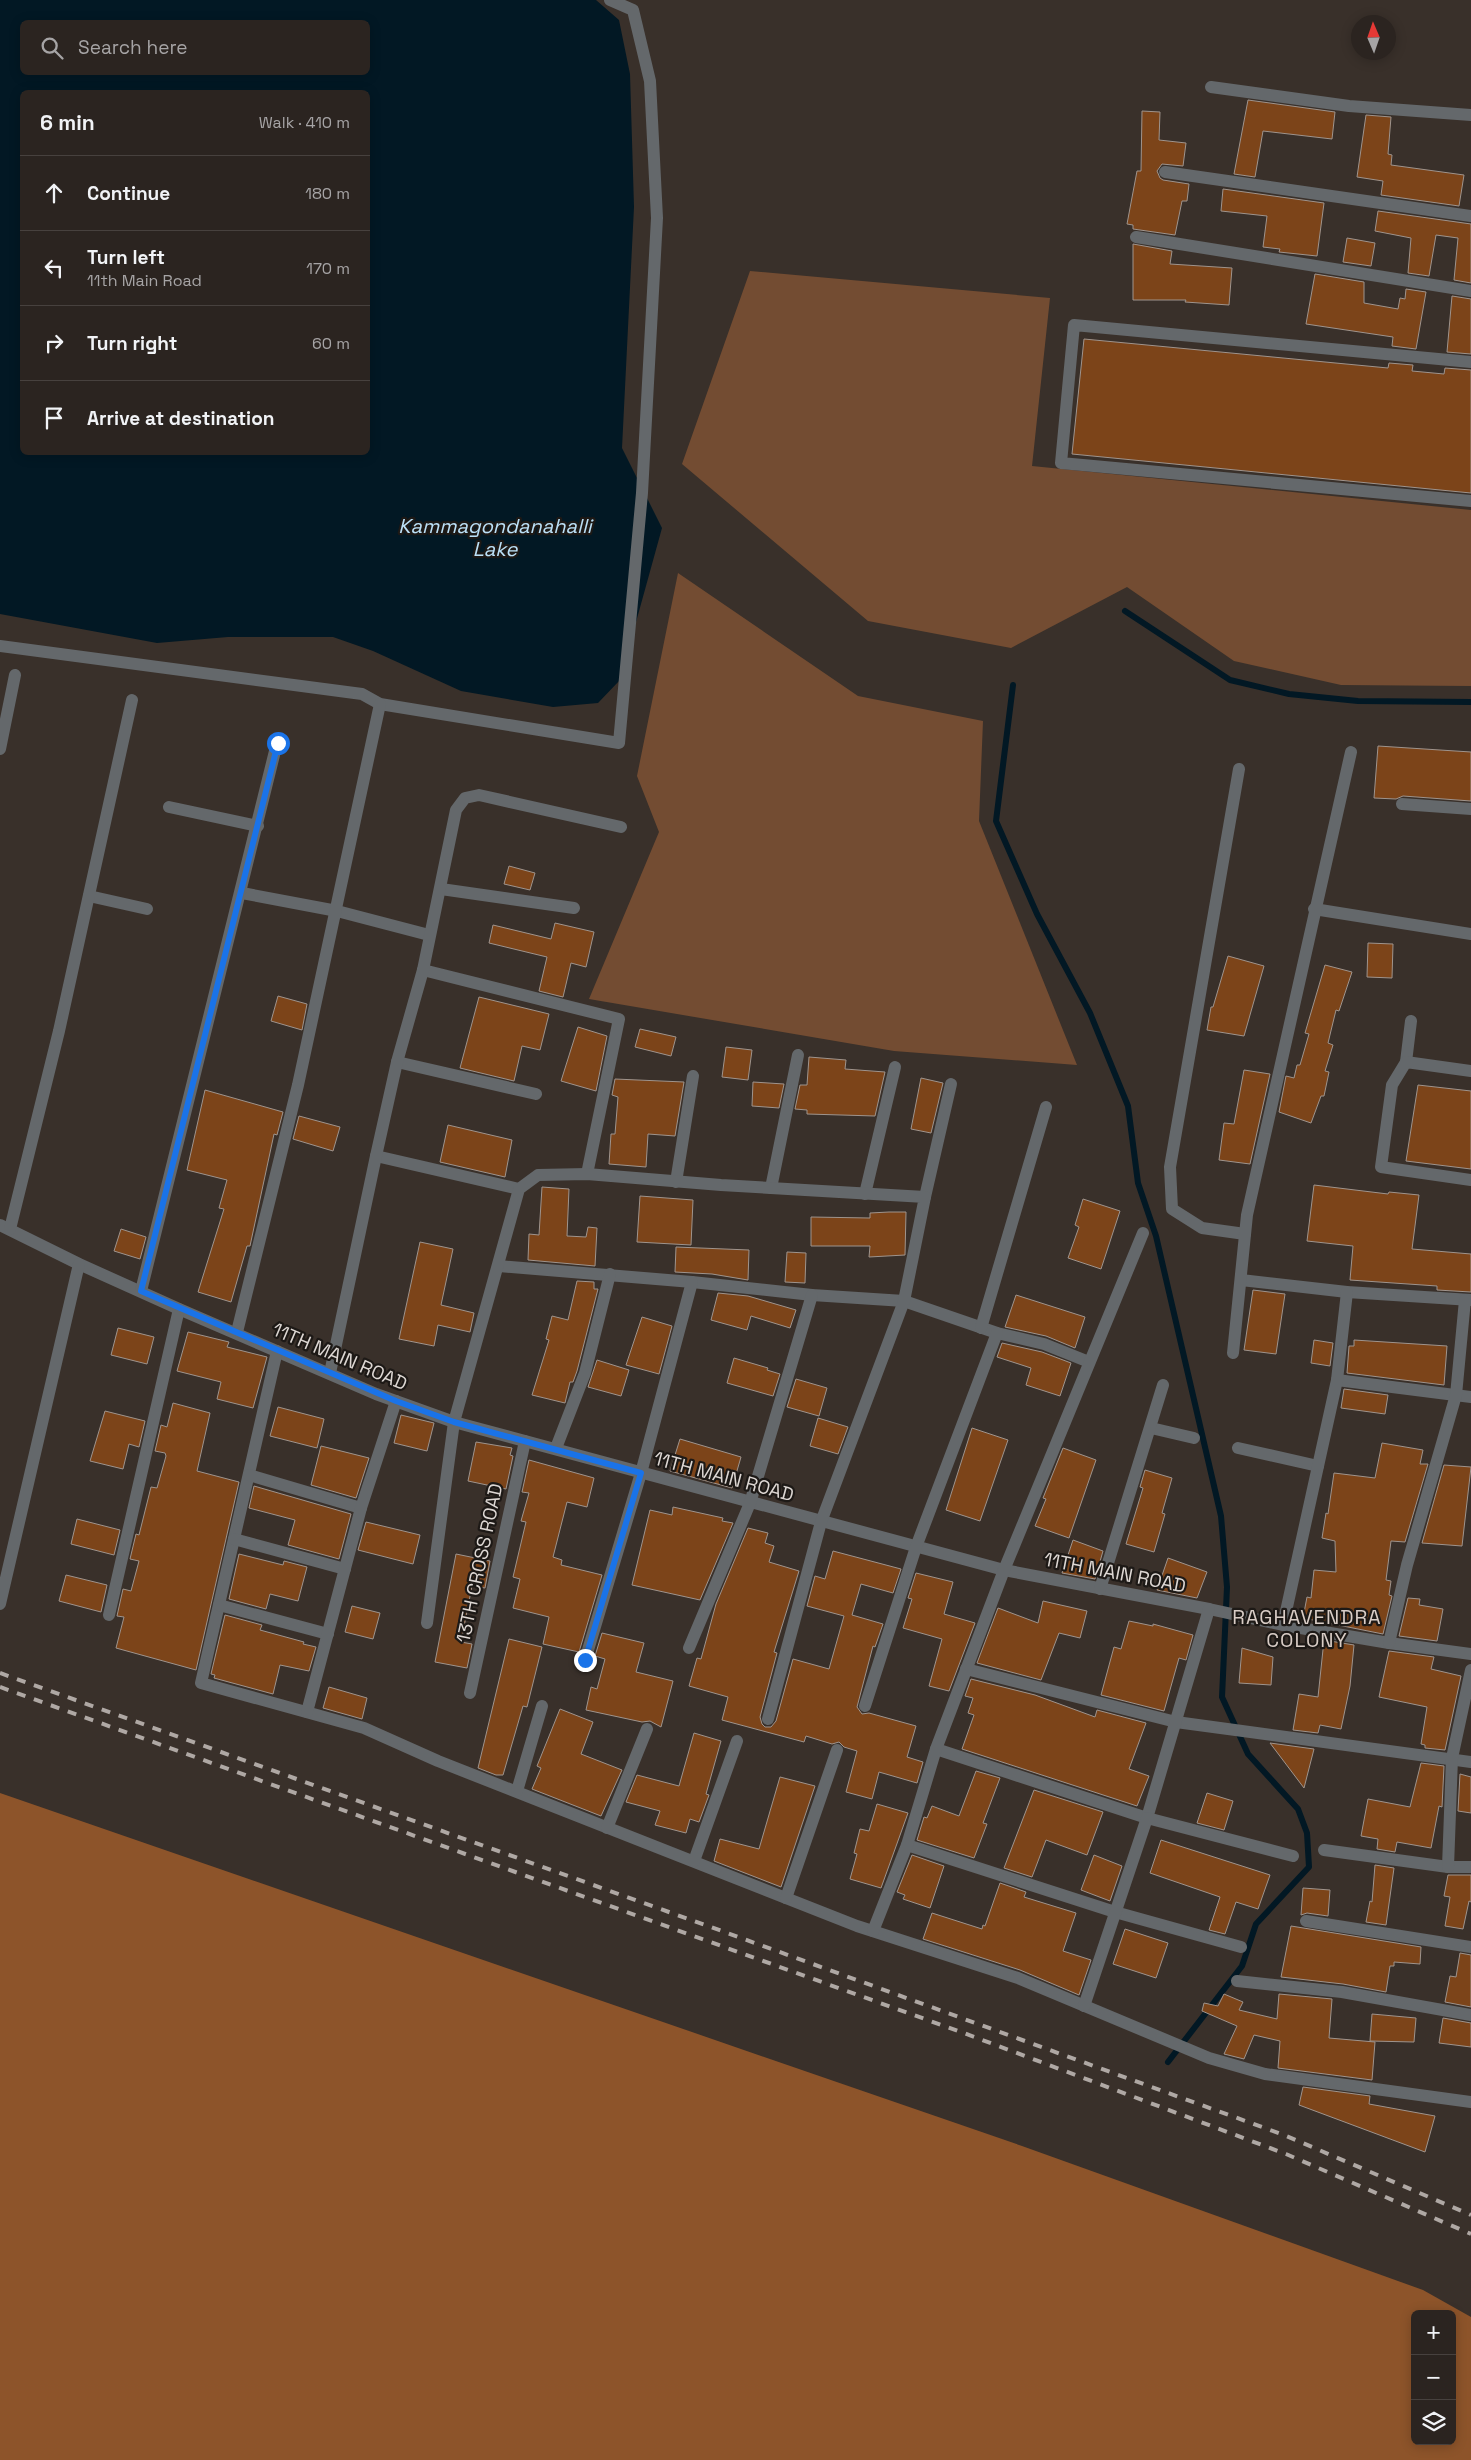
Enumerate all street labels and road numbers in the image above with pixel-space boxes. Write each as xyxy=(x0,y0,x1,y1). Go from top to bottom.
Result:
street label: 11TH MAIN ROAD xyxy=(269,1317,411,1396)
street label: 11TH MAIN ROAD xyxy=(651,1446,797,1507)
street label: 13TH CROSS ROAD xyxy=(450,1481,509,1645)
street label: 11TH MAIN ROAD xyxy=(1042,1546,1188,1599)

